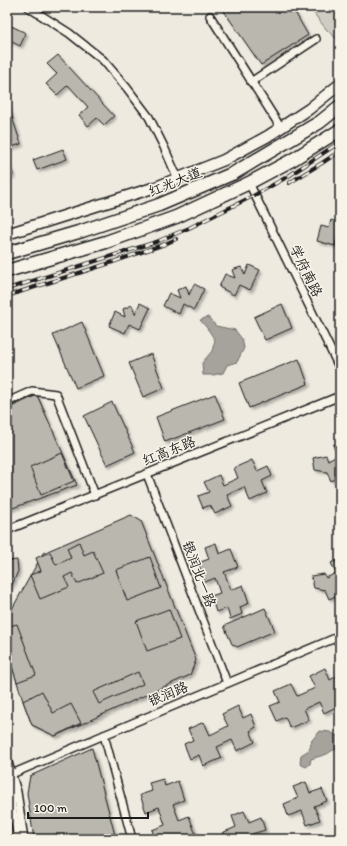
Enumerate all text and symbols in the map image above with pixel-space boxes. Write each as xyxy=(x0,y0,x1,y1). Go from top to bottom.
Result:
street label: 红光大道 xyxy=(146,164,204,200)
street label: 学府南路 xyxy=(286,242,326,300)
street label: 红高东路 xyxy=(140,433,198,469)
street label: 银润北一路 xyxy=(179,538,219,610)
street label: 银润路 xyxy=(145,678,191,710)
scale bar xyxy=(28,794,148,820)
text: 100 m xyxy=(34,801,67,815)

